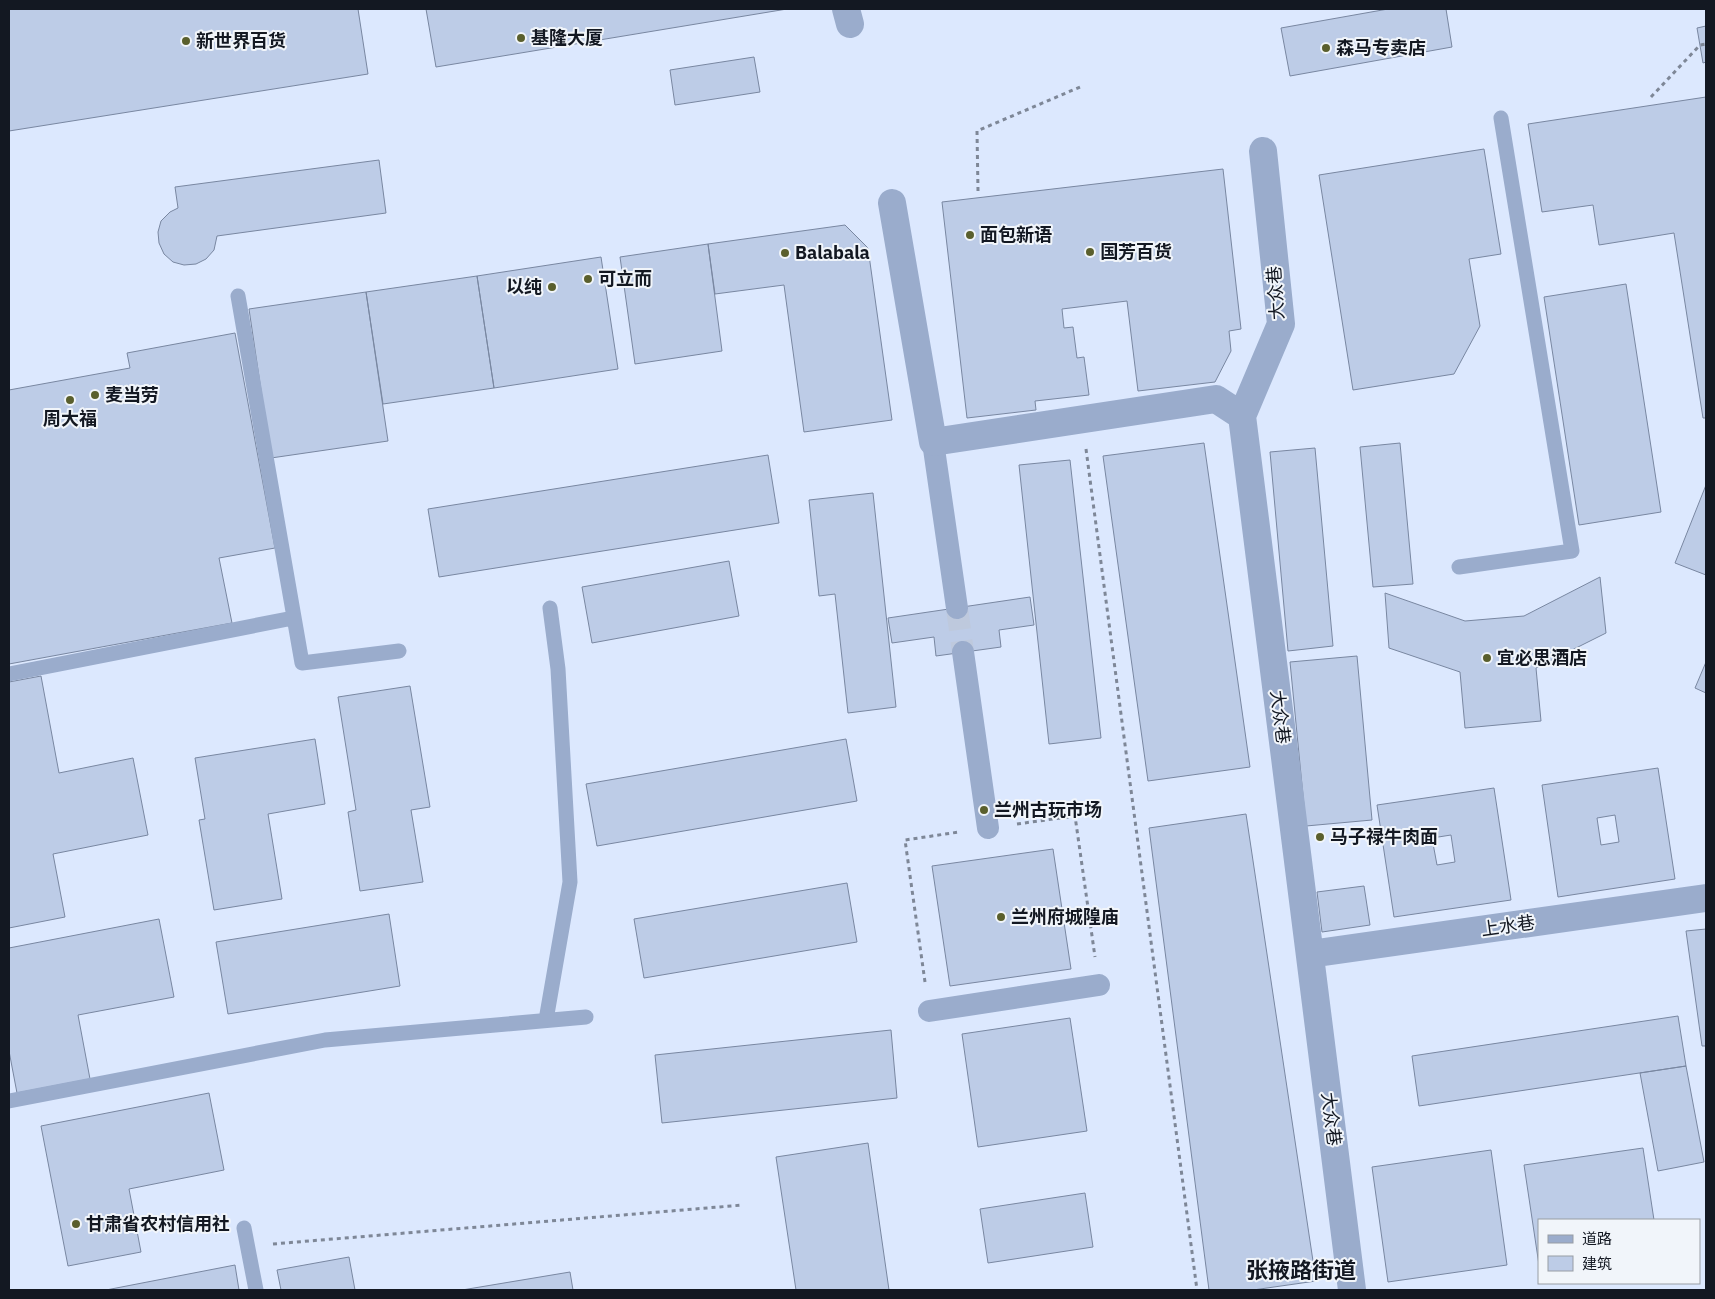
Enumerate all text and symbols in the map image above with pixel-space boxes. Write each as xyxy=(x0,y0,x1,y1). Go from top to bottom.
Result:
place label: 基隆大厦 xyxy=(531,26,603,49)
place label: 新世界百货 xyxy=(196,29,286,52)
marker: 基隆大厦 xyxy=(515,32,527,44)
marker: 新世界百货 xyxy=(180,35,192,47)
place label: 森马专卖店 xyxy=(1336,36,1426,59)
marker: 森马专卖店 xyxy=(1320,42,1332,54)
place label: 面包新语 xyxy=(980,223,1052,246)
marker: 面包新语 xyxy=(964,229,976,241)
place label: 国芳百货 xyxy=(1100,240,1172,263)
place label: Balabala xyxy=(795,241,870,264)
marker: 国芳百货 xyxy=(1084,246,1096,258)
marker: Balabala xyxy=(779,247,791,259)
street label: 大众巷 xyxy=(1262,265,1289,321)
place label: 可立而 xyxy=(598,267,652,290)
marker: 可立而 xyxy=(582,273,594,285)
place label: 以纯 xyxy=(506,275,542,298)
marker: 以纯 xyxy=(546,281,558,293)
place label: 麦当劳 xyxy=(105,383,159,406)
marker: 麦当劳 xyxy=(89,389,101,401)
marker: 周大福 xyxy=(64,394,76,406)
place label: 周大福 xyxy=(43,407,97,430)
place label: 宜必思酒店 xyxy=(1497,646,1587,669)
marker: 宜必思酒店 xyxy=(1481,652,1493,664)
street label: 大众巷 xyxy=(1266,689,1295,745)
place label: 兰州古玩市场 xyxy=(994,798,1102,821)
marker: 兰州古玩市场 xyxy=(978,804,990,816)
place label: 马子禄牛肉面 xyxy=(1330,825,1438,848)
marker: 马子禄牛肉面 xyxy=(1314,831,1326,843)
place label: 兰州府城隍庙 xyxy=(1011,905,1119,928)
street label: 上水巷 xyxy=(1480,910,1536,941)
marker: 兰州府城隍庙 xyxy=(995,911,1007,923)
street label: 大众巷 xyxy=(1317,1091,1346,1147)
place label: 甘肃省农村信用社 xyxy=(86,1212,230,1235)
marker: 甘肃省农村信用社 xyxy=(70,1218,82,1230)
legend xyxy=(1538,1219,1700,1284)
text: 道路 xyxy=(1582,1229,1612,1248)
text: 建筑 xyxy=(1582,1254,1612,1273)
district label: 张掖路街道 xyxy=(1246,1255,1356,1284)

